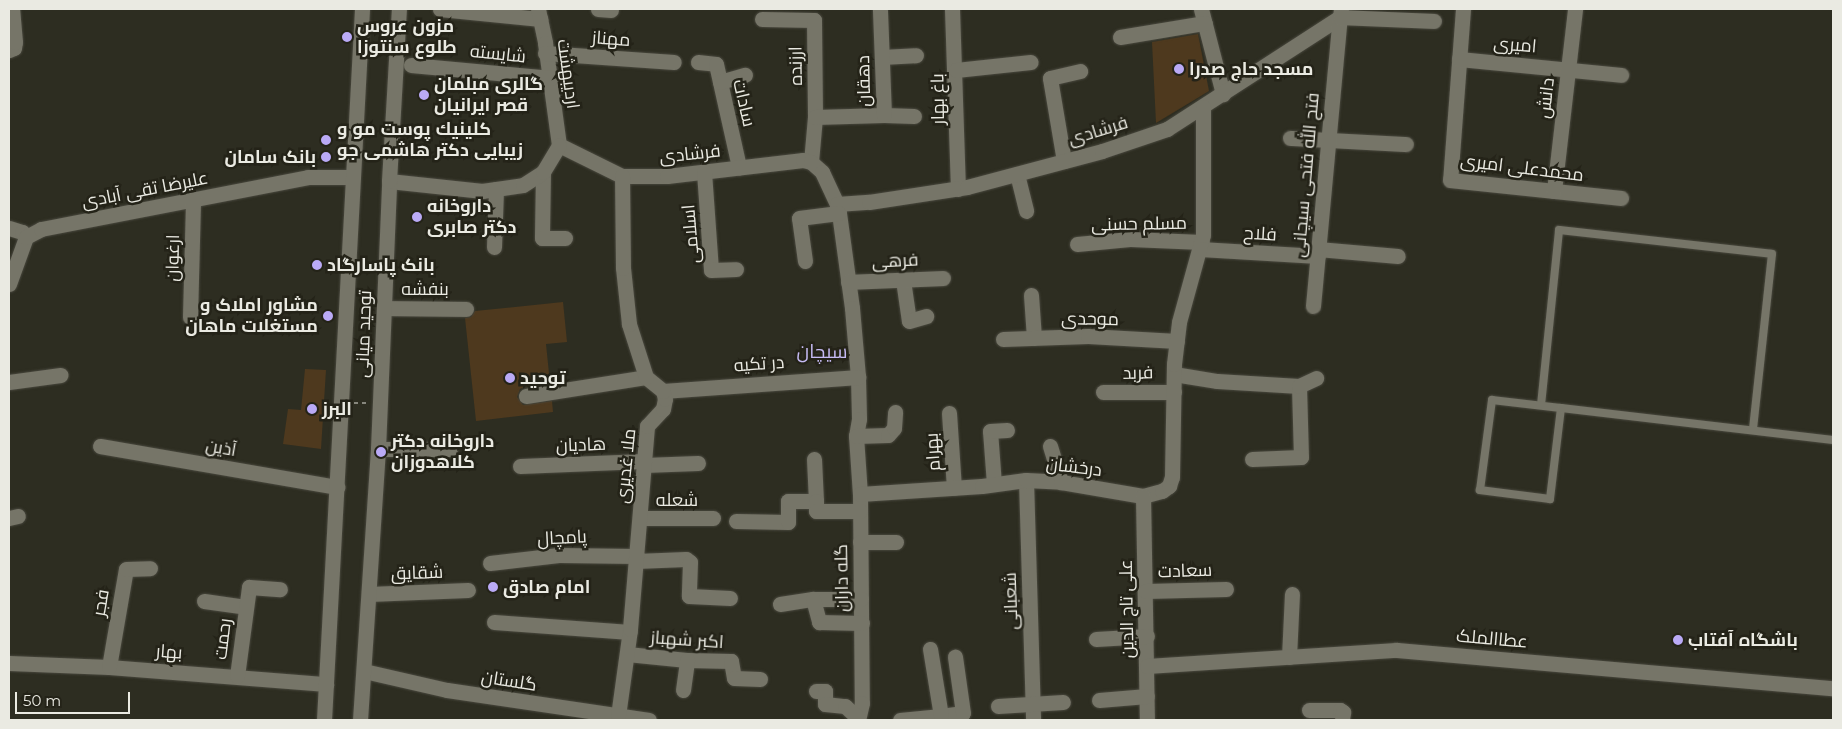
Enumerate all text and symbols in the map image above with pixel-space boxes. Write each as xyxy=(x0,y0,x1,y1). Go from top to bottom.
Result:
place label: مزون عروس طلوع سنتوزا xyxy=(357,16,457,58)
street label: مهناز xyxy=(591,27,631,51)
marker: مزون عروس طلوع سنتوزا xyxy=(341,31,353,43)
street label: امیری xyxy=(1493,32,1537,58)
street label: اردیبهشت xyxy=(552,38,584,110)
street label: شایسته xyxy=(469,40,527,68)
street label: ارزنده xyxy=(785,46,807,86)
street label: دهقان xyxy=(853,55,875,107)
place label: مسجد حاج صدرا xyxy=(1189,58,1313,80)
marker: مسجد حاج صدرا xyxy=(1173,63,1185,75)
street label: باغ بهار xyxy=(927,73,949,125)
place label: گالری مبلمان قصر ایرانیان xyxy=(434,74,543,116)
street label: دانش xyxy=(1533,76,1559,120)
street label: سادات xyxy=(728,77,760,129)
marker: گالری مبلمان قصر ایرانیان xyxy=(418,89,430,101)
street label: فتح الله فتحی سیچانی xyxy=(1288,92,1324,258)
street label: فرشادی xyxy=(1066,112,1130,150)
place label: كلينيك پوست مو و زيبايى دکتر هاشمی جو xyxy=(337,119,523,162)
marker: كلينيك پوست مو و زيبايى دکتر هاشمی جو xyxy=(319,133,333,147)
street label: فرشادی xyxy=(658,140,722,168)
place label: بانک سامان xyxy=(224,146,316,168)
street label: محمدعلی امیری xyxy=(1459,150,1585,186)
marker: بانک سامان xyxy=(320,151,332,163)
street label: علیرضا تقی آبادی xyxy=(80,167,210,213)
place label: داروخانه دکتر صابری xyxy=(427,196,516,238)
street label: اسلامی xyxy=(678,204,704,264)
marker: داروخانه دکتر صابری xyxy=(411,211,423,223)
street label: مسلم حسنی xyxy=(1091,212,1187,236)
street label: فلاح xyxy=(1243,222,1277,246)
street label: ارغوان xyxy=(162,234,184,282)
street label: فرهی xyxy=(871,249,919,273)
place label: بانک پاسارگاد xyxy=(327,254,435,276)
marker: بانک پاسارگاد xyxy=(311,259,323,271)
street label: بنفشه xyxy=(401,278,449,300)
street label: توحید میانی xyxy=(352,290,376,378)
place label: مشاور املاک و مستغلات ماهان xyxy=(185,295,318,338)
street label: موحدی xyxy=(1061,308,1119,330)
marker: مشاور املاک و مستغلات ماهان xyxy=(322,310,334,322)
district label: سیچان xyxy=(796,341,848,363)
street label: در تکیه xyxy=(733,351,785,377)
street label: فربد xyxy=(1122,362,1154,384)
place label: توحید xyxy=(520,367,566,389)
marker: توحید xyxy=(504,372,516,384)
place label: البرز xyxy=(322,398,352,420)
marker: البرز xyxy=(306,403,318,415)
street label: ملا غدیری xyxy=(611,428,641,504)
place label: داروخانه دکتر کلاهدوزان xyxy=(391,431,494,474)
street label: بهرام xyxy=(921,432,945,472)
street label: هادیان xyxy=(555,433,607,457)
street label: آذین xyxy=(204,435,238,461)
marker: داروخانه دکتر کلاهدوزان xyxy=(375,446,387,458)
street label: درخشان xyxy=(1045,453,1103,481)
street label: شعله xyxy=(656,489,698,511)
street label: پامچال xyxy=(537,526,587,550)
street label: گله داران xyxy=(831,544,853,612)
street label: علی تاج الدین xyxy=(1115,559,1139,659)
street label: سعادت xyxy=(1157,559,1213,583)
street label: شقایق xyxy=(390,561,444,585)
street label: شعبانی xyxy=(999,572,1023,630)
place label: امام صادق xyxy=(503,576,590,598)
marker: امام صادق xyxy=(487,581,499,593)
street label: فجر xyxy=(88,588,114,618)
street label: رحمت xyxy=(210,617,236,661)
street label: عطاالملک xyxy=(1455,625,1529,653)
street label: اکبر شهباز xyxy=(650,627,724,653)
place label: باشگاه آفتاب xyxy=(1688,629,1798,651)
marker: باشگاه آفتاب xyxy=(1672,634,1684,646)
street label: بهار xyxy=(155,640,183,664)
street label: گلستان xyxy=(480,666,538,696)
scale bar xyxy=(18,682,132,714)
text: 50 m xyxy=(23,691,61,710)

